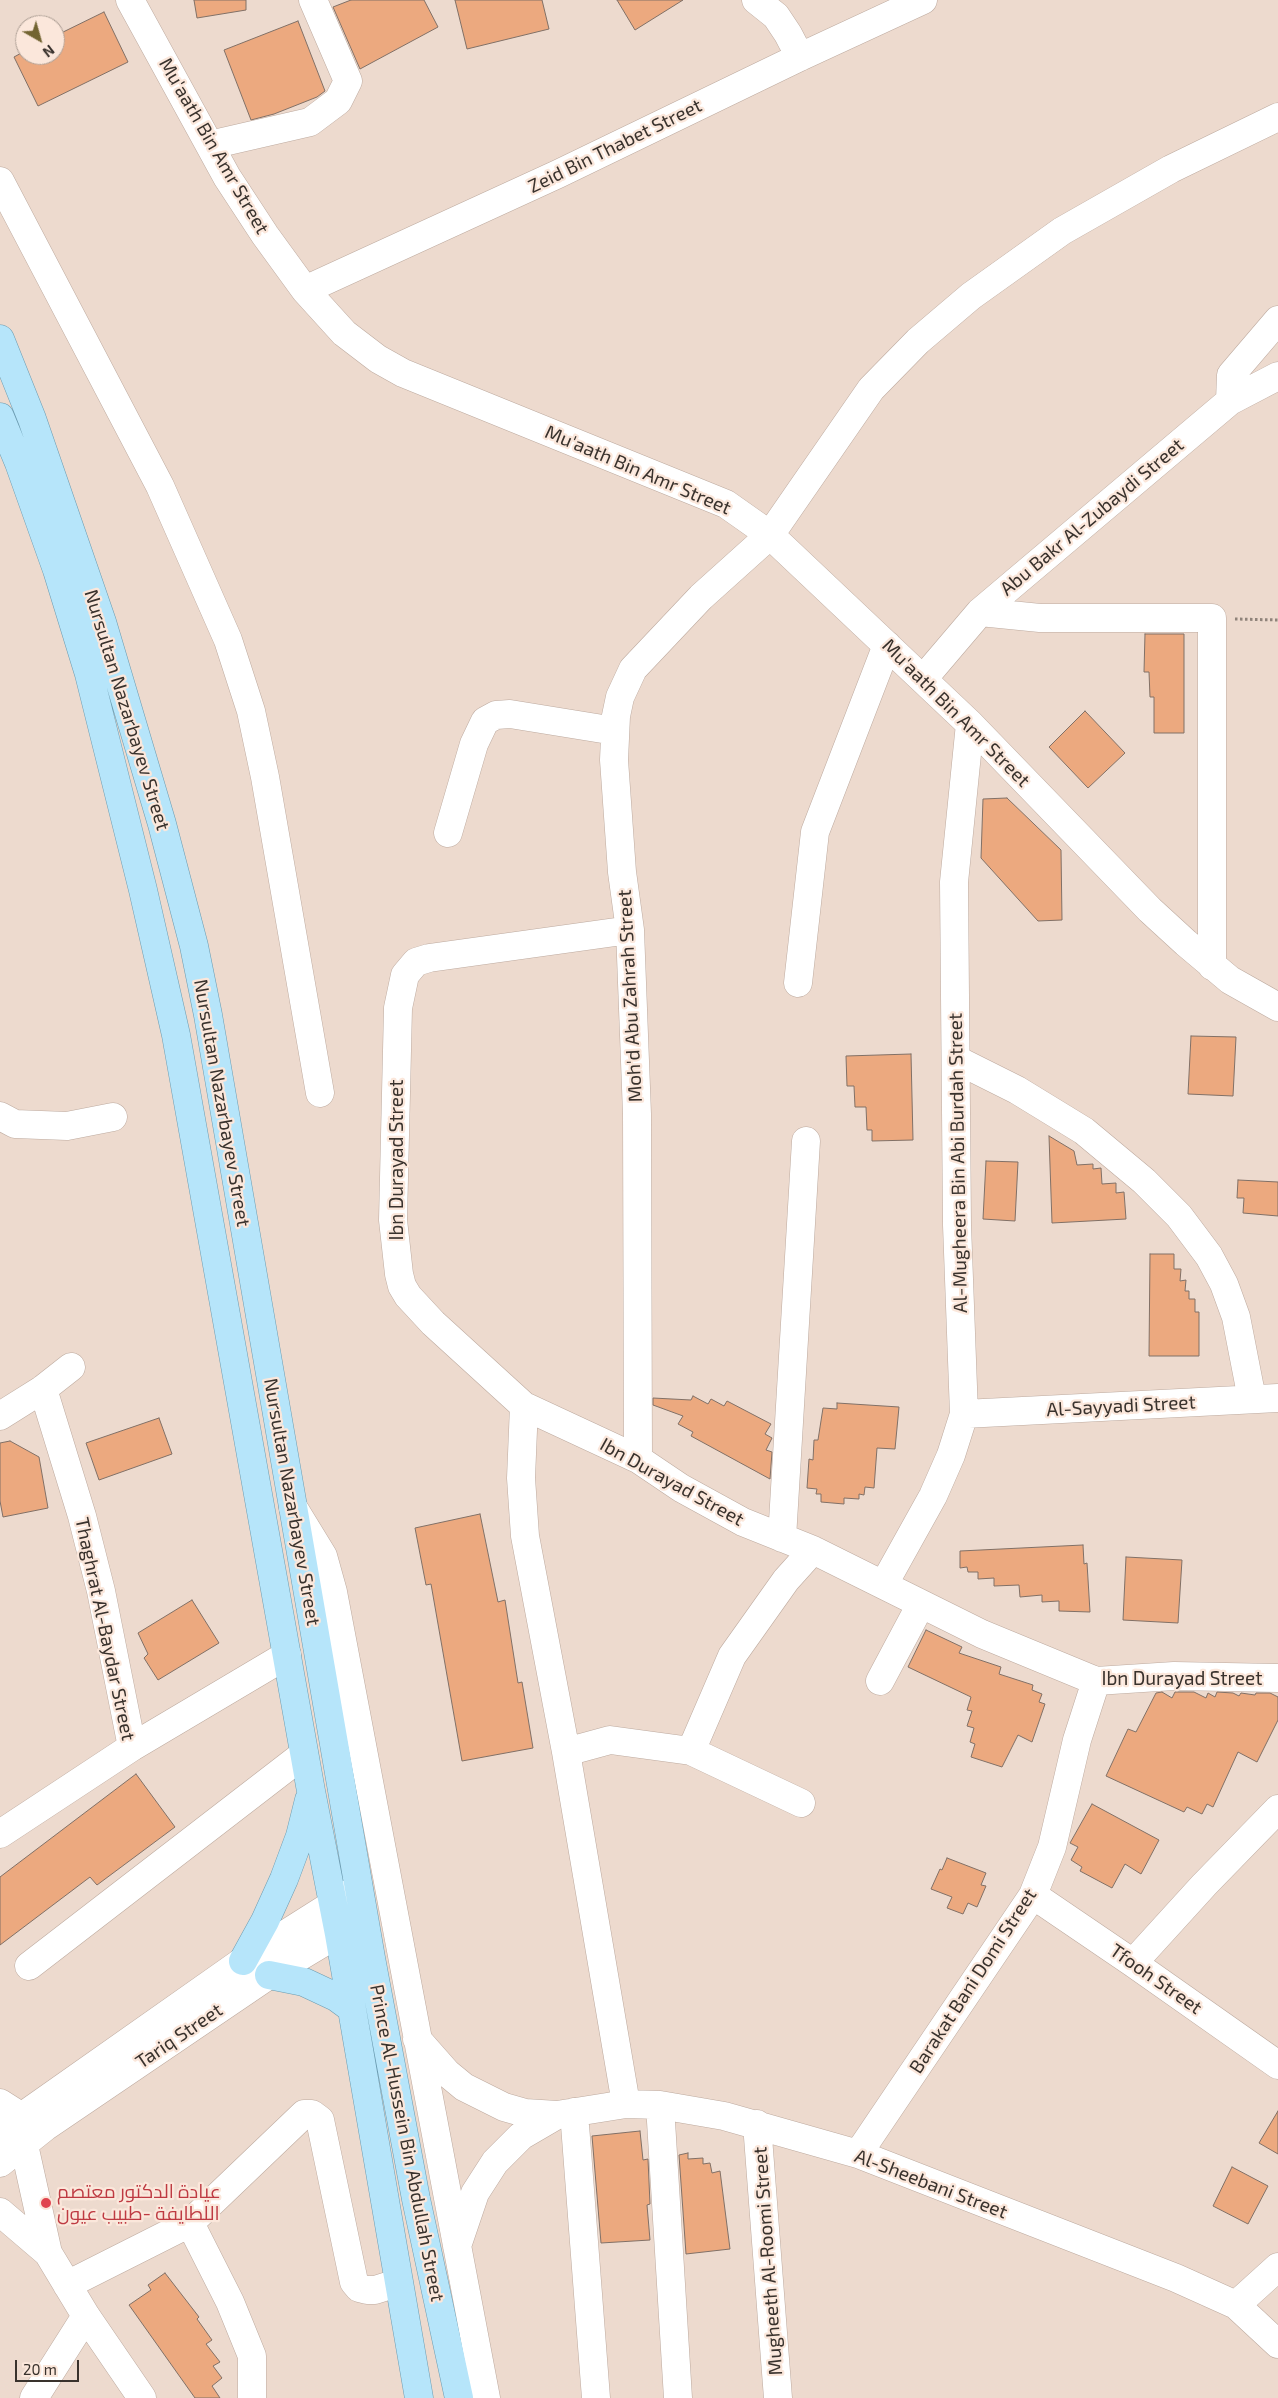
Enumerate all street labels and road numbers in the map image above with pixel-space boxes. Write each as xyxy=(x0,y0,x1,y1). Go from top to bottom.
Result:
street label: Mu'aath Bin Amr Street xyxy=(154,54,274,238)
street label: Zeid Bin Thabet Street xyxy=(524,94,706,198)
street label: Mu'aath Bin Amr Street xyxy=(542,420,734,520)
street label: Abu Bakr Al-Zubaydi Street xyxy=(996,434,1188,600)
street label: Nursultan Nazarbayev Street xyxy=(79,587,175,833)
street label: Mu'aath Bin Amr Street xyxy=(877,634,1035,792)
street label: Moh'd Abu Zahrah Street xyxy=(613,889,647,1103)
street label: Nursultan Nazarbayev Street xyxy=(189,978,255,1228)
street label: Al-Mugheera Bin Abi Burdah Street xyxy=(944,1013,972,1313)
street label: Ibn Durayad Street xyxy=(386,1080,408,1240)
street label: Nursultan Nazarbayev Street xyxy=(259,1377,325,1627)
street label: Al-Sayyadi Street xyxy=(1046,1391,1196,1421)
street label: Ibn Durayad Street xyxy=(596,1433,748,1531)
street label: Thaghrat Al-Baydar Street xyxy=(70,1515,140,1743)
street label: Ibn Durayad Street xyxy=(1102,1668,1262,1690)
street label: Barakat Bani Domi Street xyxy=(905,1884,1041,2078)
street label: Tfooh Street xyxy=(1106,1939,1206,2019)
street label: Prince Al-Hussein Bin Abdullah Street xyxy=(365,1982,449,2304)
street label: Tariq Street xyxy=(131,1999,227,2073)
street label: Al-Sheebani Street xyxy=(852,2144,1010,2224)
street label: Mugheeth Al-Roomi Street xyxy=(749,2146,787,2376)

